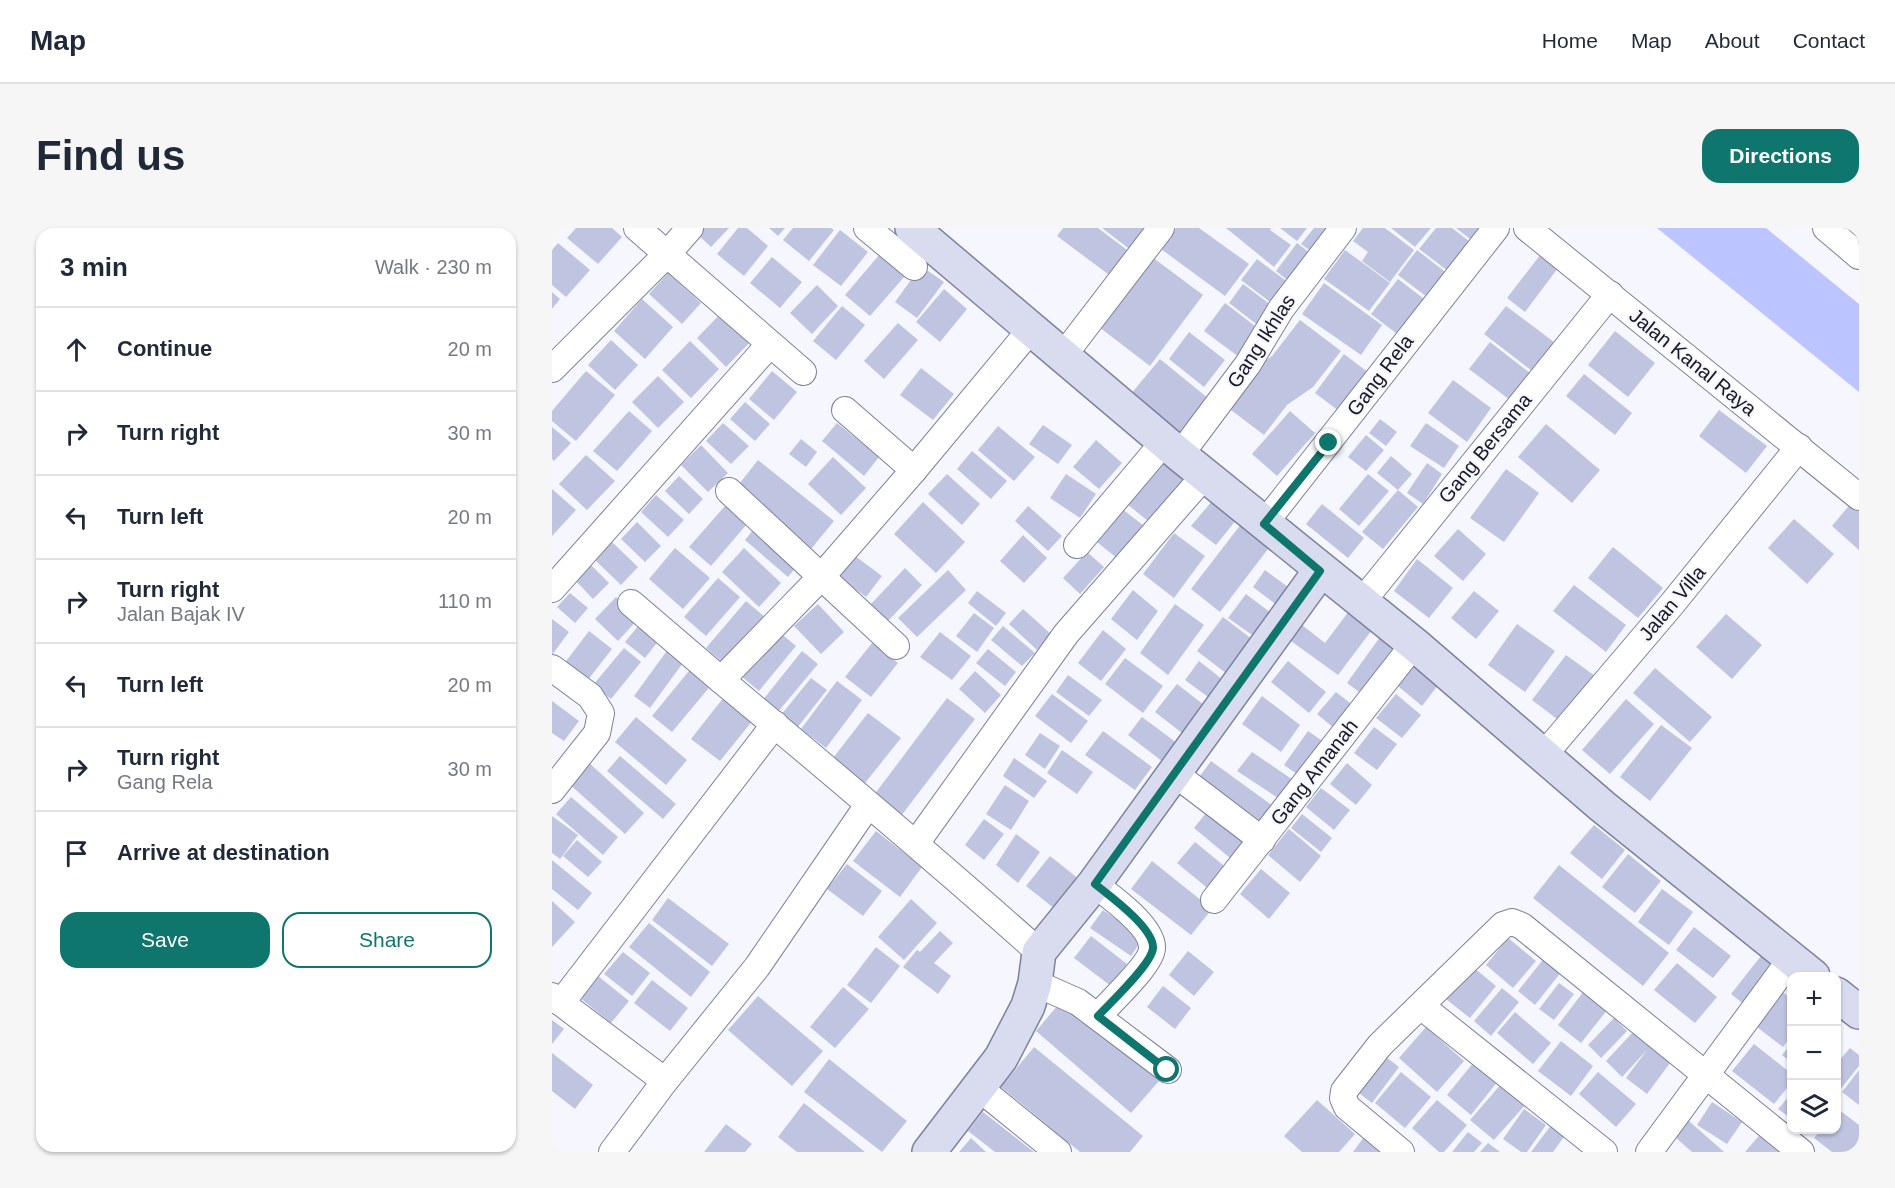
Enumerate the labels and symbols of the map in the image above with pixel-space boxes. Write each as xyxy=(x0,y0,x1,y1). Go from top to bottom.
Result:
street label: Gang Ikhlas xyxy=(1223,290,1299,392)
street label: Jalan Kanal Raya xyxy=(1625,304,1762,420)
street label: Gang Rela xyxy=(1342,330,1418,420)
street label: Gang Bersama xyxy=(1434,388,1536,507)
route end xyxy=(1315,429,1341,455)
street label: Jalan Villa xyxy=(1634,560,1710,645)
street label: Gang Amanah xyxy=(1266,715,1362,829)
route start xyxy=(1153,1056,1179,1082)

